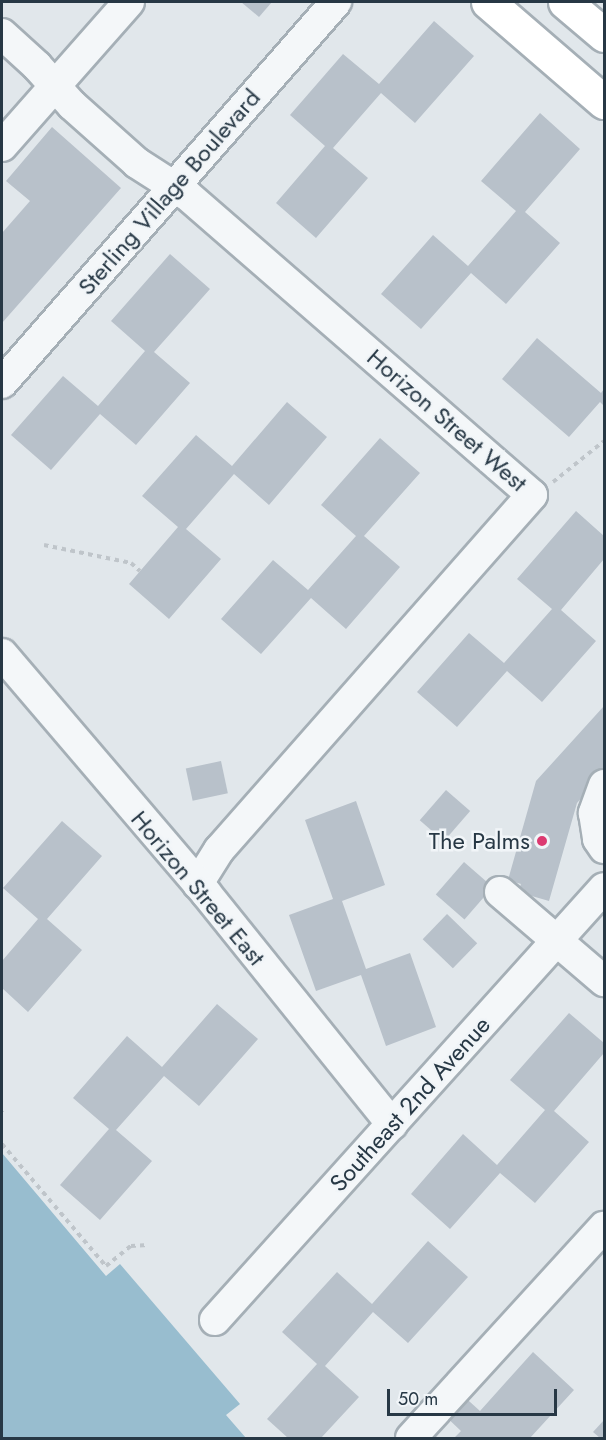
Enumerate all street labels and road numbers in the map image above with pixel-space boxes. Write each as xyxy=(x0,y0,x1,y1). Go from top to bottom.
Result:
street label: Sterling Village Boulevard xyxy=(72,83,266,301)
street label: Horizon Street West xyxy=(361,343,533,497)
street label: Horizon Street East xyxy=(125,805,271,971)
street label: Southeast 2nd Avenue xyxy=(324,1011,496,1197)

